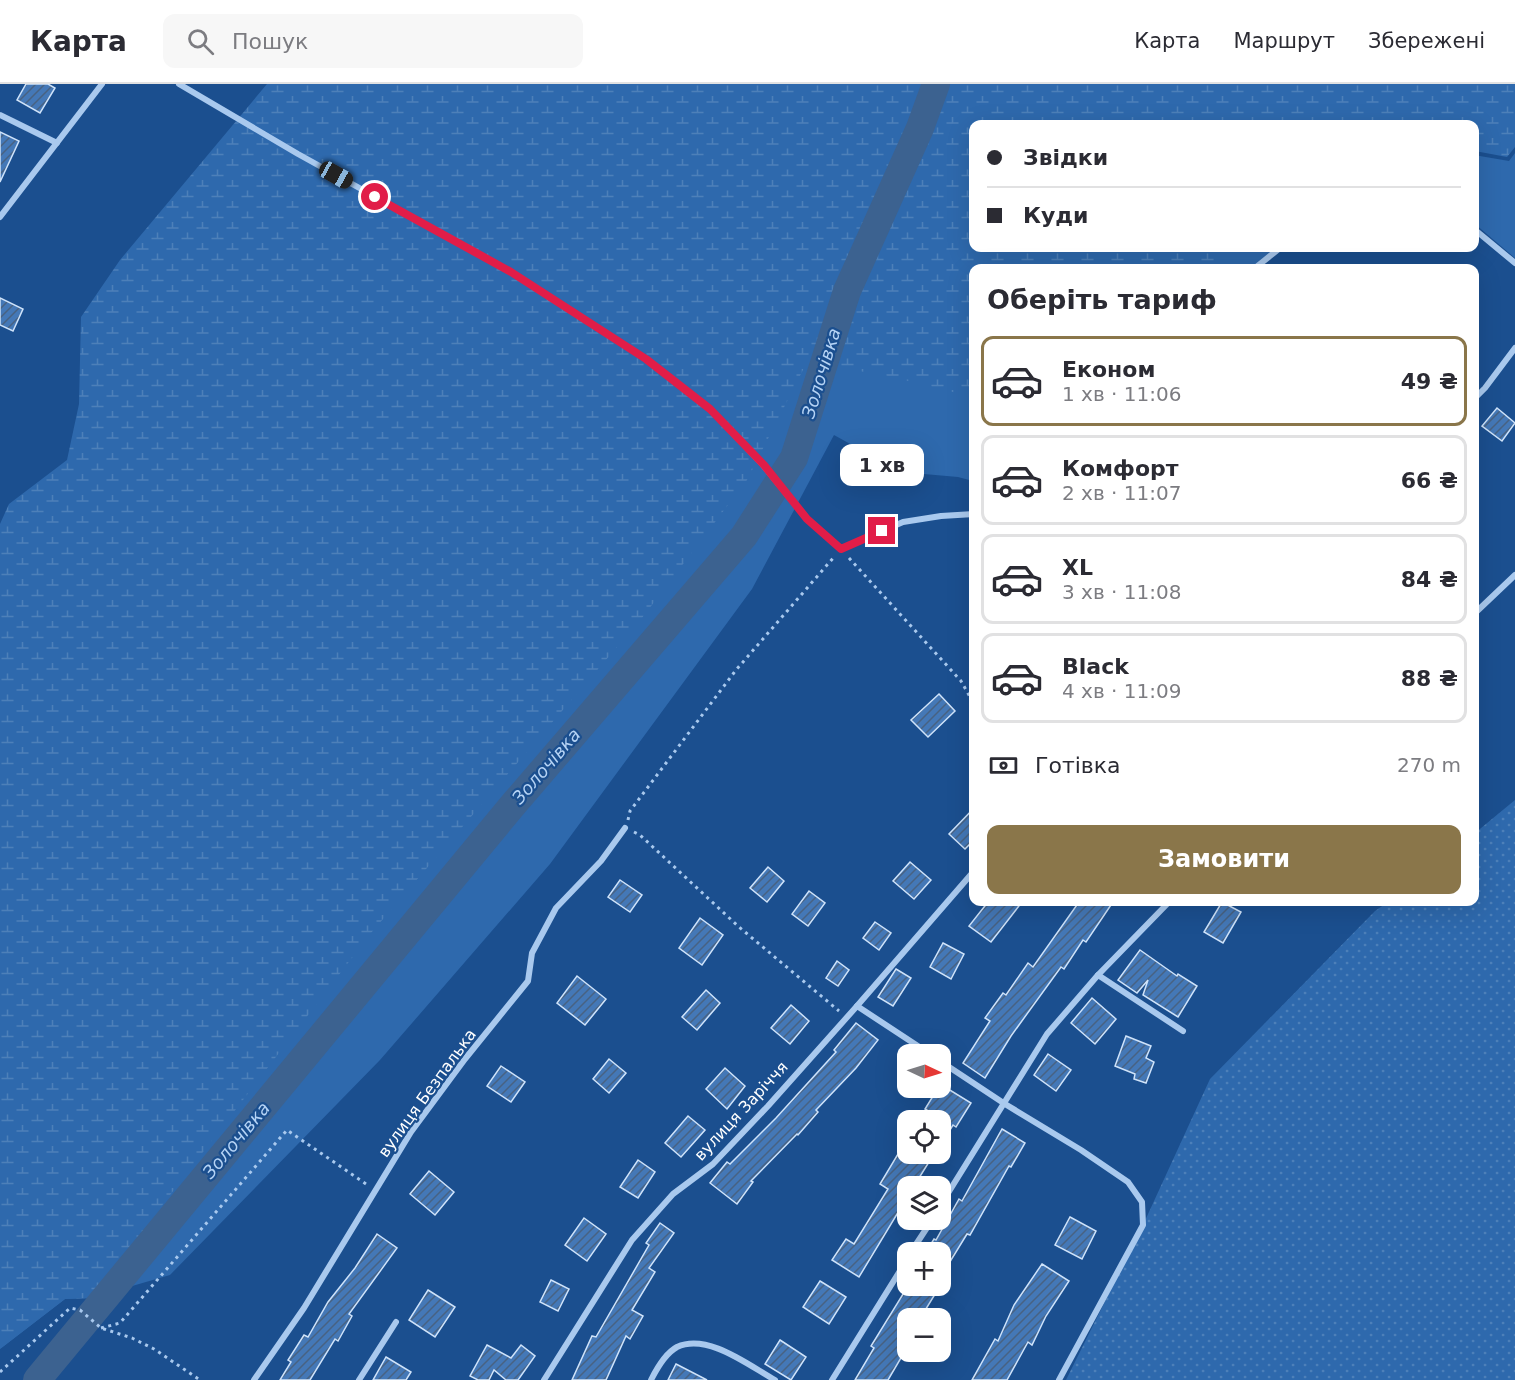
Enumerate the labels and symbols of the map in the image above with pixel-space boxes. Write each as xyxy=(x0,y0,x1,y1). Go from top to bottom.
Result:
car xyxy=(316,158,356,192)
route start xyxy=(361,183,388,210)
water label: Золочівка xyxy=(797,325,845,421)
callout: 1 хв xyxy=(840,444,924,486)
route end xyxy=(868,517,895,544)
water label: Золочівка xyxy=(507,724,585,808)
street label: вулиця Безпалька xyxy=(374,1025,480,1161)
north arrow xyxy=(897,1044,951,1098)
street label: вулиця Заріччя xyxy=(690,1058,792,1164)
water label: Золочівка xyxy=(198,1098,274,1182)

